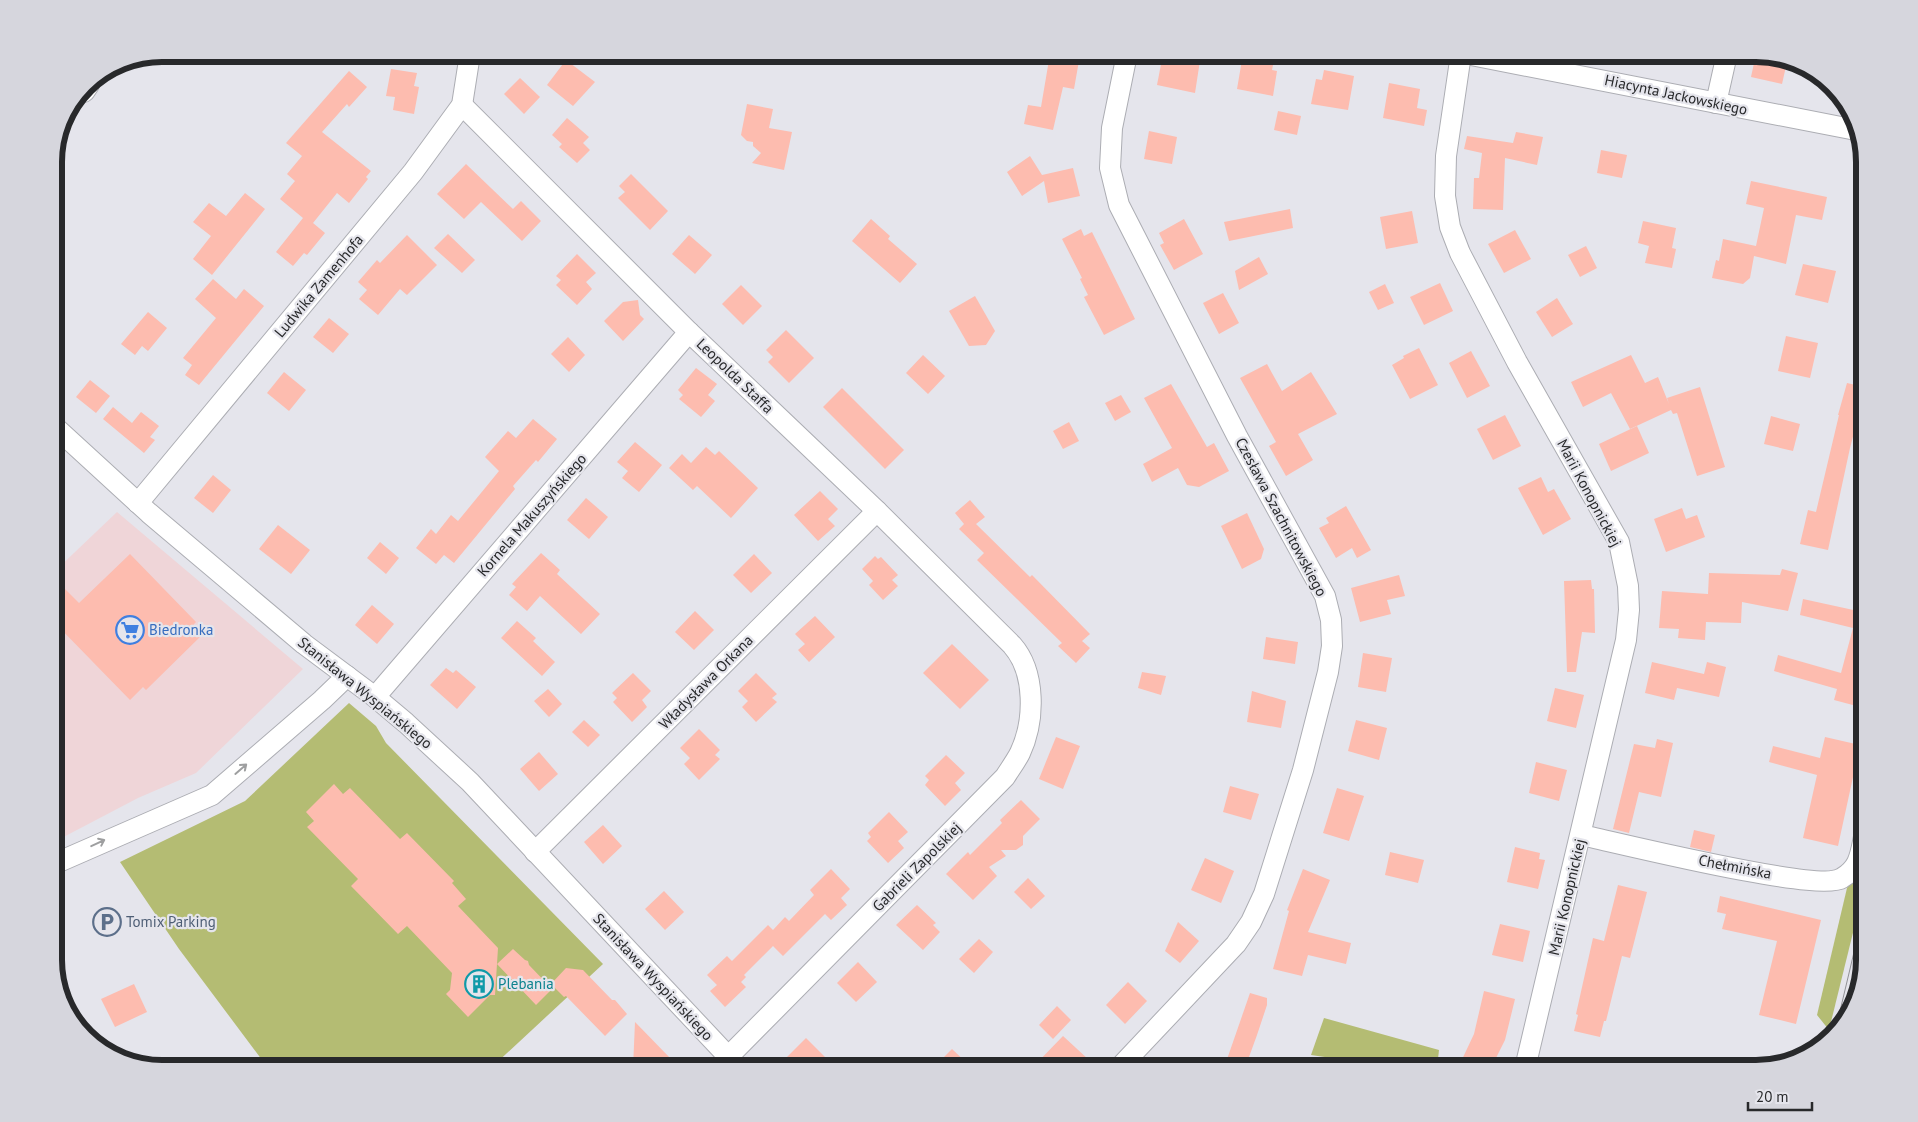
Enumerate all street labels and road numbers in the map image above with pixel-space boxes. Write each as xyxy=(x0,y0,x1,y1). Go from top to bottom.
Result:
street label: Hiacynta Jackowskiego xyxy=(1603,70,1749,119)
street label: Ludwika Zamenhofa xyxy=(270,230,367,341)
street label: Leopolda Staffa xyxy=(693,334,778,417)
street label: Czesława Szachnitowskiego xyxy=(1231,434,1331,599)
street label: Marii Konopnickiej xyxy=(1553,436,1626,550)
street label: Kornela Makuszyńskiego xyxy=(473,449,590,580)
street label: Władysława Orkana xyxy=(655,631,757,733)
street label: Stanisława Wyspiańskiego xyxy=(294,633,436,753)
street label: Gabrieli Zapolskiej xyxy=(868,818,965,915)
street label: Marii Konopnickiej xyxy=(1544,837,1589,957)
street label: Chełmińska xyxy=(1697,850,1773,883)
street label: Stanisława Wyspiańskiego xyxy=(589,909,717,1044)

